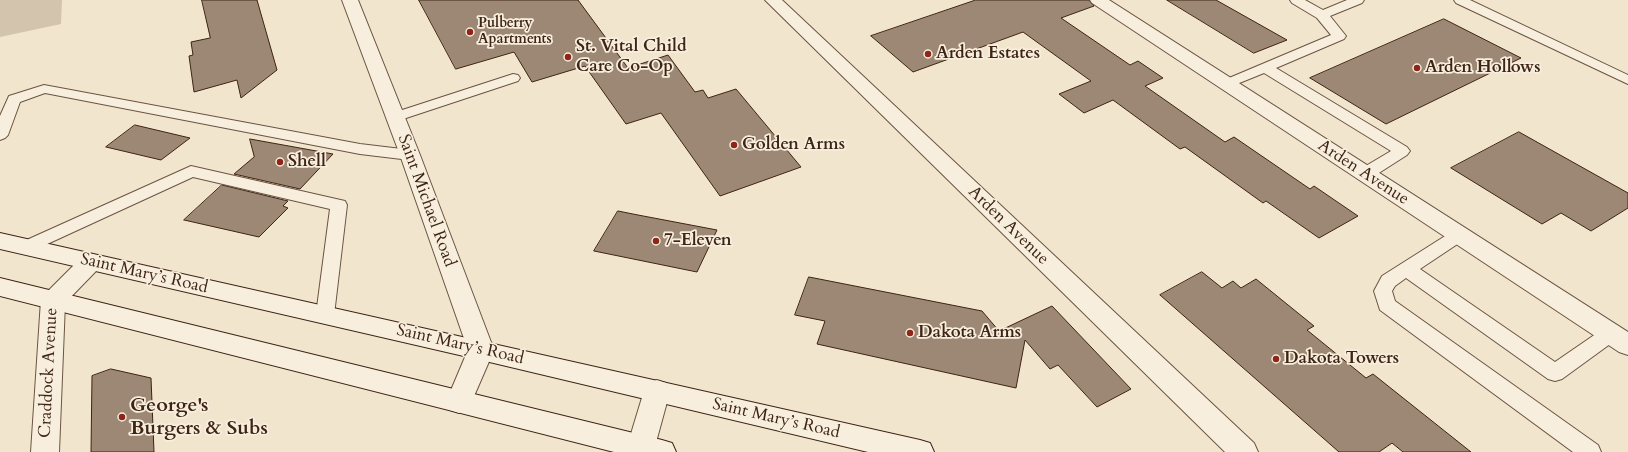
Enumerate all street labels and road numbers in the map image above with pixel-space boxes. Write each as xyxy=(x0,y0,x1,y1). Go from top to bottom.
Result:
street label: Saint Michael Road xyxy=(393,132,459,270)
street label: Arden Avenue xyxy=(1314,136,1412,210)
street label: Arden Avenue xyxy=(963,182,1053,270)
street label: Saint Mary’s Road xyxy=(78,249,210,299)
street label: Craddock Avenue xyxy=(35,307,63,439)
street label: Saint Mary’s Road xyxy=(394,320,526,370)
street label: Saint Mary’s Road xyxy=(710,394,842,444)

